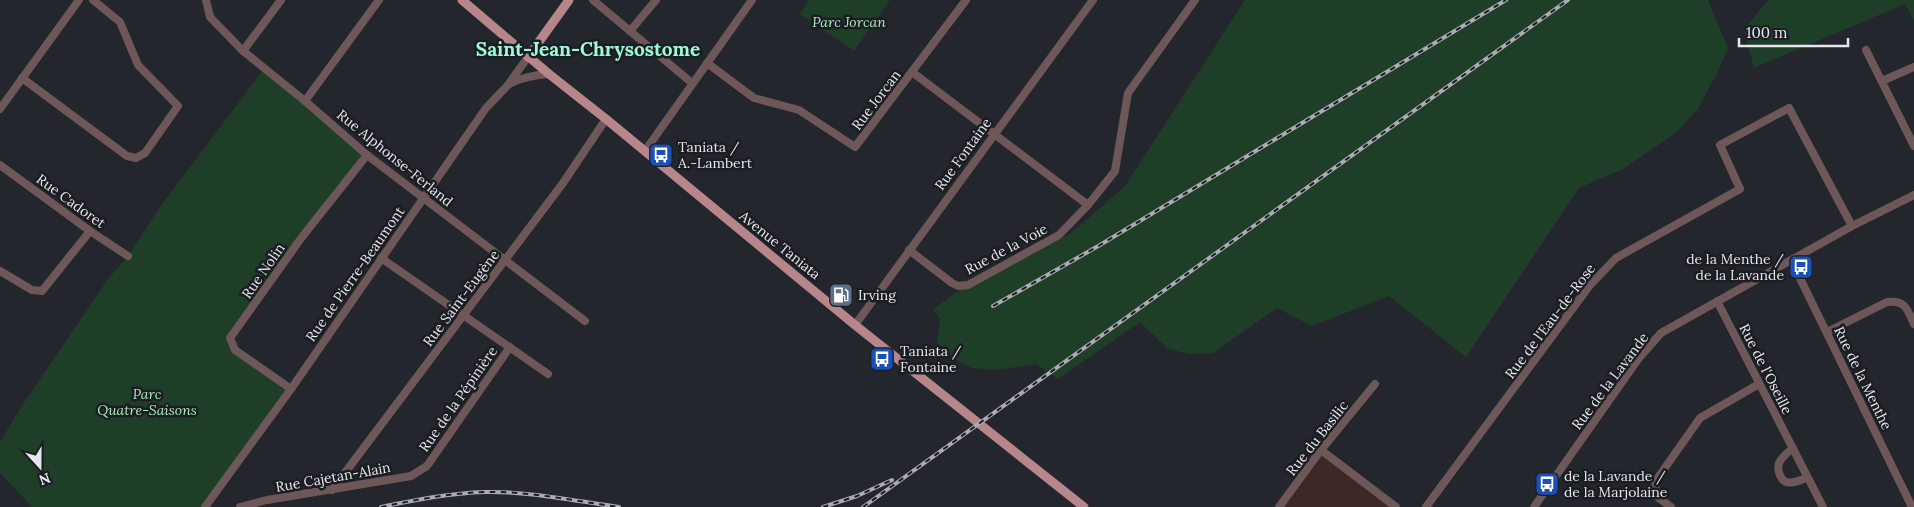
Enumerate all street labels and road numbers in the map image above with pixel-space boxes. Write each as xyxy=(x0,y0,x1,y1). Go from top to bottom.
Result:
street label: Rue Jorcan xyxy=(847,66,905,134)
street label: Rue Alphonse-Ferland xyxy=(333,106,457,210)
street label: Rue Fontaine xyxy=(931,114,996,194)
street label: Rue Cadoret xyxy=(33,170,109,232)
street label: Rue de Pierre-Beaumont xyxy=(302,203,409,345)
street label: Avenue Taniata xyxy=(735,206,824,283)
street label: Rue de la Voie xyxy=(962,219,1051,278)
street label: Rue Nolin xyxy=(237,239,289,302)
street label: Rue Saint-Eugène xyxy=(419,246,503,350)
street label: Rue de l'Eau-de-Rose xyxy=(1501,260,1599,382)
street label: Rue de l'Oseille xyxy=(1735,321,1797,418)
street label: Rue de la Menthe xyxy=(1830,323,1896,433)
street label: Rue de la Lavande xyxy=(1568,329,1653,433)
street label: Rue de la Pépinière xyxy=(415,342,501,455)
street label: Rue du Basilic xyxy=(1282,397,1352,479)
street label: Rue Cajetan-Alain xyxy=(274,458,392,496)

